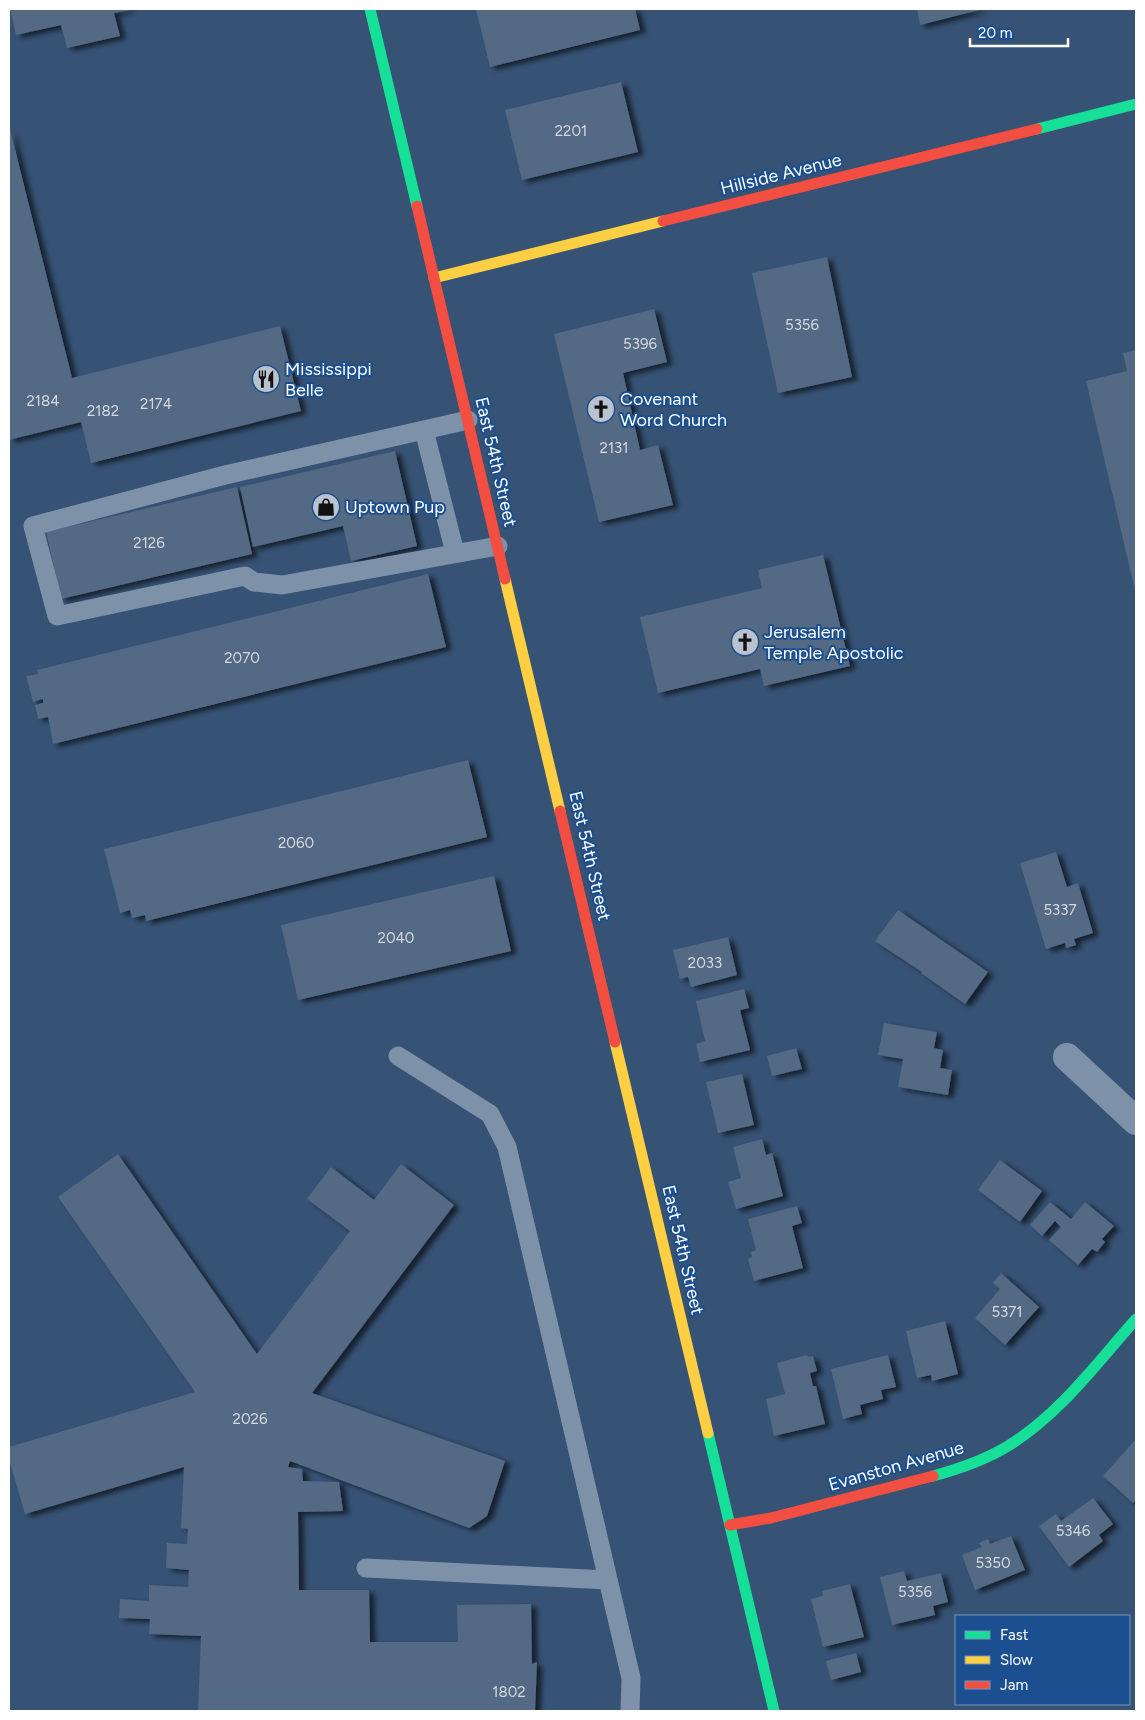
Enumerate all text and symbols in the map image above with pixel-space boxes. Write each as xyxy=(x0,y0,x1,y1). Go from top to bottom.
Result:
scale bar xyxy=(970,15,1068,47)
text: 20 m xyxy=(978,24,1012,42)
house number: 2201 xyxy=(555,122,587,140)
street label: Hillside Avenue xyxy=(718,148,844,200)
house number: 5356 xyxy=(785,316,819,334)
house number: 5396 xyxy=(623,335,657,353)
place label: Mississippi Belle xyxy=(285,358,372,401)
restaurant icon: Mississippi Belle xyxy=(251,364,281,394)
place label: Covenant Word Church xyxy=(620,388,727,431)
house number: 2184 xyxy=(26,392,60,410)
church icon: Covenant Word Church xyxy=(586,394,616,424)
house number: 2174 xyxy=(140,395,172,413)
street label: East 54th Street xyxy=(470,395,522,529)
house number: 2182 xyxy=(87,402,119,420)
house number: 2131 xyxy=(600,439,628,457)
shop icon: Uptown Pup xyxy=(311,492,341,522)
place label: Uptown Pup xyxy=(345,496,445,518)
house number: 2126 xyxy=(133,534,165,552)
place label: Jerusalem Temple Apostolic xyxy=(764,621,904,664)
church icon: Jerusalem Temple Apostolic xyxy=(730,627,760,657)
house number: 2070 xyxy=(224,649,260,667)
street label: East 54th Street xyxy=(564,789,616,923)
house number: 2060 xyxy=(278,834,314,852)
house number: 5337 xyxy=(1043,901,1077,919)
house number: 2040 xyxy=(378,929,414,947)
house number: 2033 xyxy=(688,954,722,972)
street label: East 54th Street xyxy=(657,1183,709,1317)
house number: 5371 xyxy=(991,1303,1023,1321)
house number: 2026 xyxy=(233,1410,268,1428)
street label: Evanston Avenue xyxy=(826,1436,966,1496)
house number: 5346 xyxy=(1056,1522,1091,1540)
house number: 5350 xyxy=(975,1554,1011,1572)
house number: 5356 xyxy=(898,1583,932,1601)
legend xyxy=(955,1615,1130,1705)
text: Fast xyxy=(1000,1626,1029,1644)
text: Slow xyxy=(1000,1651,1033,1669)
text: Jam xyxy=(1000,1676,1028,1694)
house number: 1802 xyxy=(492,1683,526,1701)

